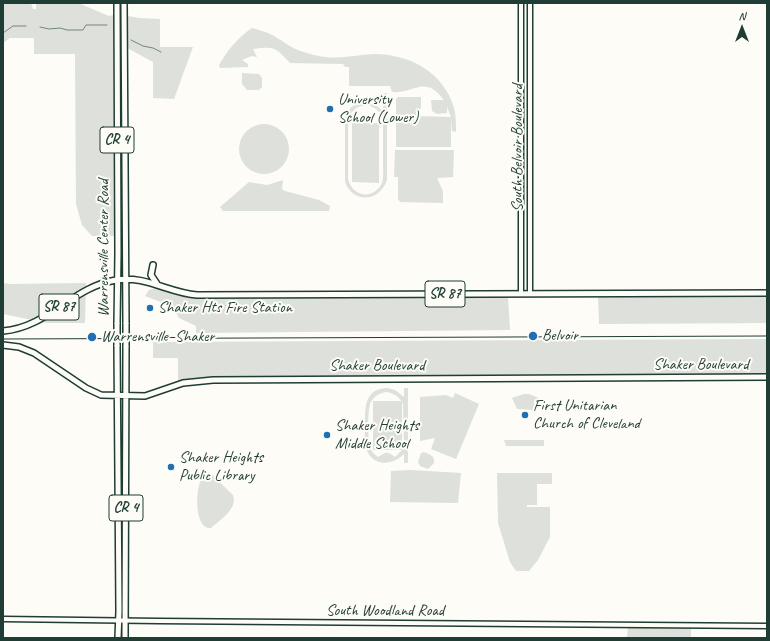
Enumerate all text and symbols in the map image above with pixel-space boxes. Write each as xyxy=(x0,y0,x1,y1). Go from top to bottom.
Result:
north arrow xyxy=(722,8,762,48)
text: N xyxy=(739,9,745,23)
street label: South Belvoir Boulevard xyxy=(508,84,528,212)
place label: University School (Lower) xyxy=(338,90,418,128)
marker: University School (Lower) xyxy=(325,104,335,114)
road number: CR 4 xyxy=(100,127,134,153)
street label: Warrensville Center Road xyxy=(94,179,114,317)
road number: SR 87 xyxy=(425,281,465,307)
road number: SR 87 xyxy=(39,294,79,320)
place label: Shaker Hts Fire Station xyxy=(158,298,292,318)
marker: Shaker Hts Fire Station xyxy=(145,303,155,313)
place label: Belvoir xyxy=(542,326,578,346)
place label: Warrensville–Shaker xyxy=(101,327,214,347)
marker: Belvoir xyxy=(527,330,539,342)
marker: Warrensville–Shaker xyxy=(86,331,98,343)
street label: Shaker Boulevard xyxy=(653,355,749,375)
street label: Shaker Boulevard xyxy=(329,356,425,376)
place label: First Unitarian Church of Cleveland xyxy=(533,396,640,434)
marker: First Unitarian Church of Cleveland xyxy=(520,410,530,420)
place label: Shaker Heights Middle School xyxy=(335,416,419,454)
marker: Shaker Heights Middle School xyxy=(322,430,332,440)
place label: Shaker Heights Public Library xyxy=(179,448,263,486)
marker: Shaker Heights Public Library xyxy=(166,462,176,472)
road number: CR 4 xyxy=(109,495,143,521)
street label: South Woodland Road xyxy=(326,601,444,621)

